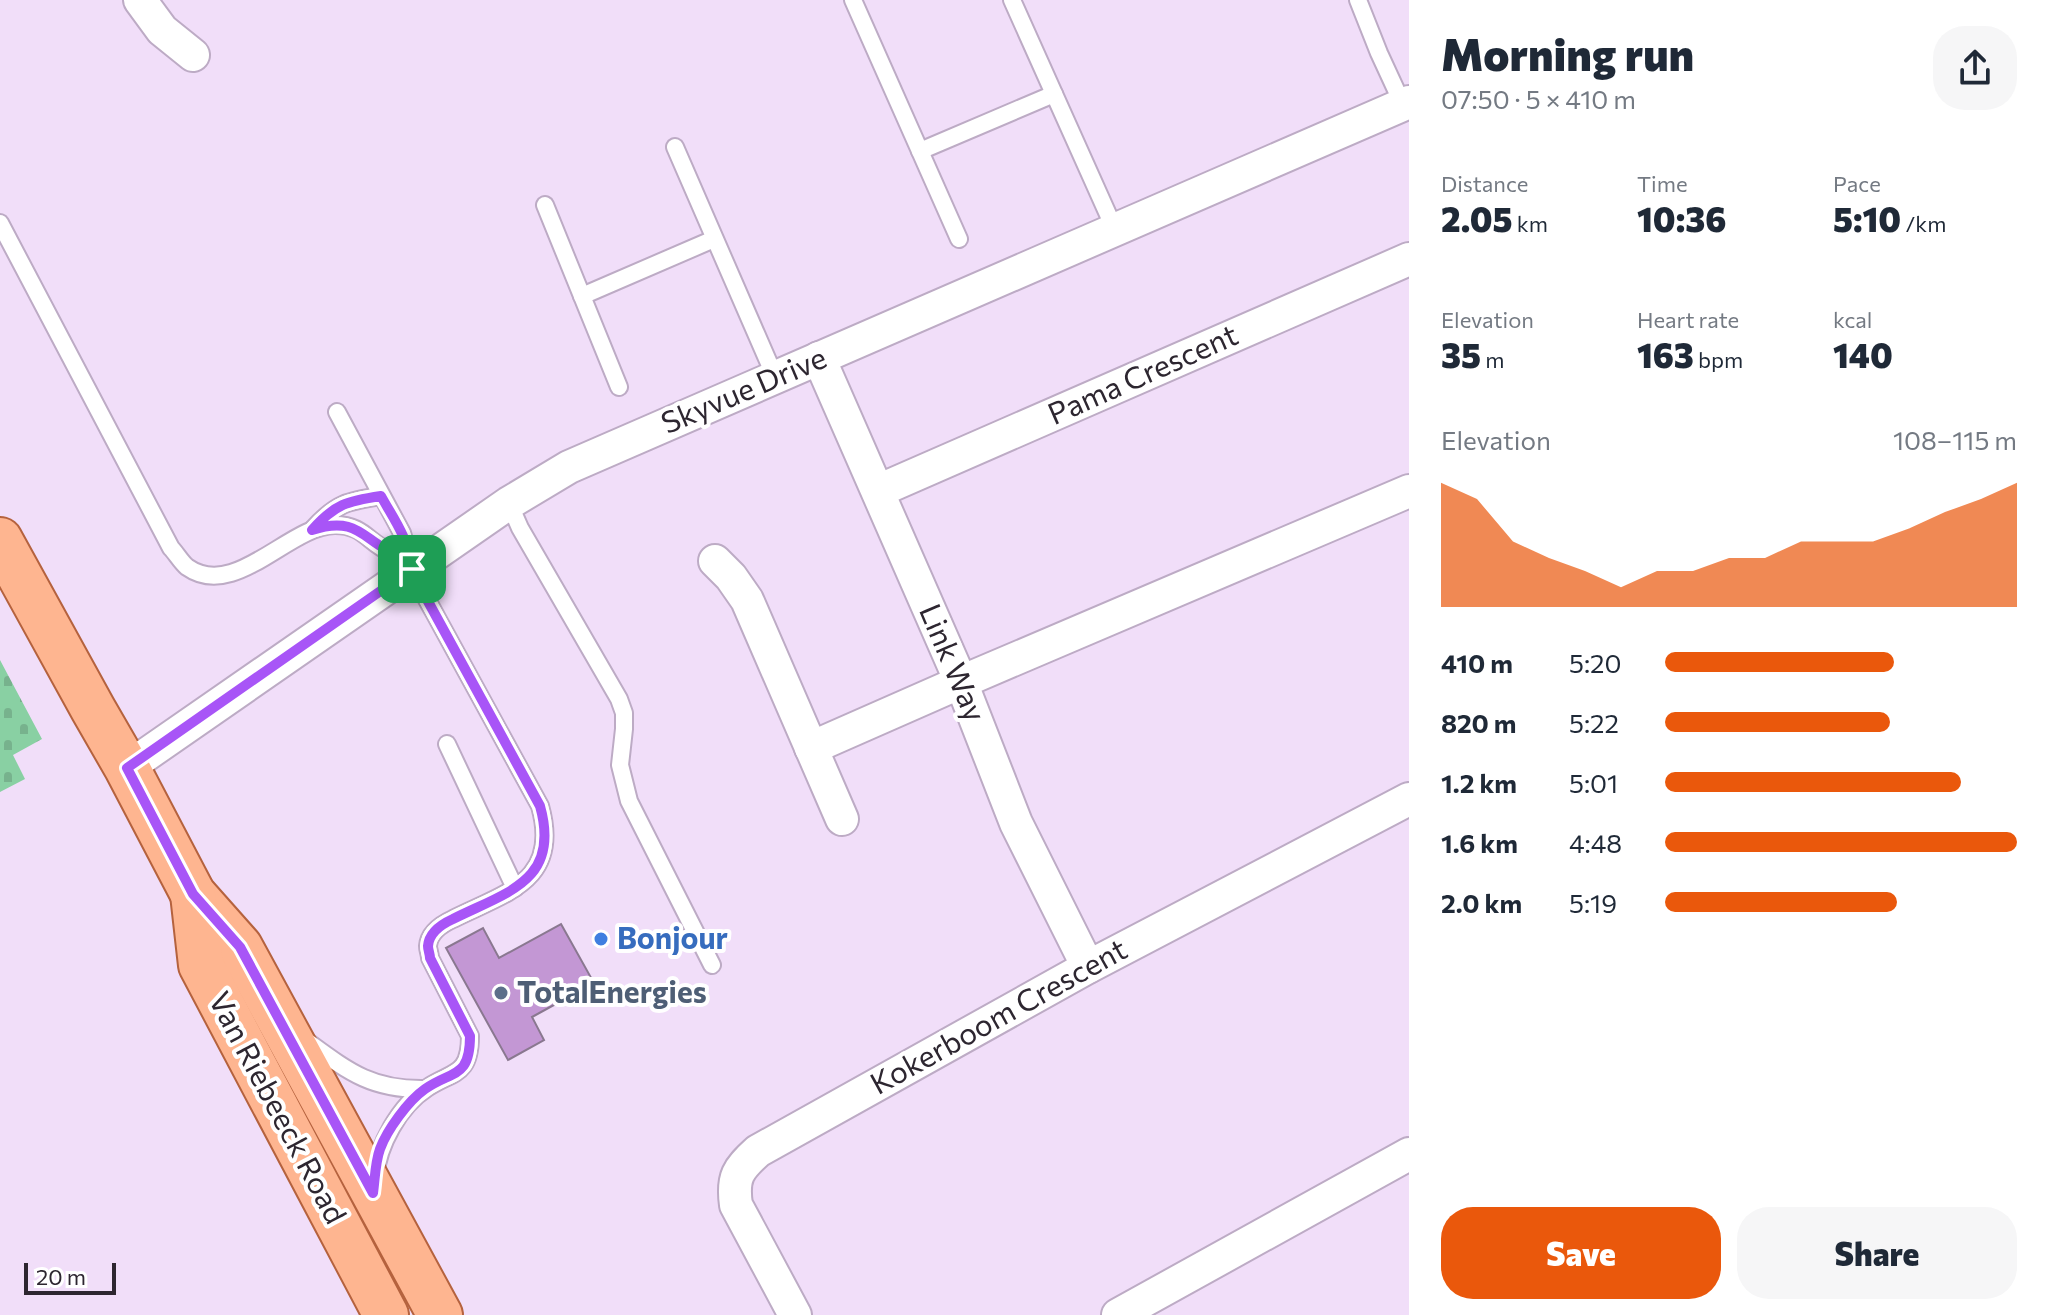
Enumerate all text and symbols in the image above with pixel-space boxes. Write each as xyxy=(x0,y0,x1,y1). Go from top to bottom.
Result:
text: Morning run xyxy=(1441,26,1694,80)
button: share xyxy=(1933,26,2017,110)
text: 07:50 · 5 × 410 m xyxy=(1441,83,1636,114)
text: Distance xyxy=(1441,170,1528,197)
text: Time xyxy=(1637,170,1688,197)
text: Pace xyxy=(1833,170,1881,197)
text: 2.05 xyxy=(1441,197,1513,239)
text: 10:36 xyxy=(1637,197,1726,239)
text: 5:10 xyxy=(1833,197,1901,239)
text: km xyxy=(1513,210,1548,237)
text: /km xyxy=(1901,210,1946,237)
text: Elevation xyxy=(1441,306,1534,333)
text: Heart rate xyxy=(1637,306,1739,333)
text: kcal xyxy=(1833,306,1872,333)
street label: Pama Crescent xyxy=(1041,314,1243,431)
text: 35 xyxy=(1441,333,1481,375)
text: 163 xyxy=(1637,333,1694,375)
text: 140 xyxy=(1833,333,1893,375)
street label: Skyvue Drive xyxy=(655,337,831,440)
text: m xyxy=(1481,346,1504,373)
text: bpm xyxy=(1694,346,1743,373)
text: Elevation xyxy=(1441,424,1551,455)
text: 108–115 m xyxy=(1893,424,2017,455)
pin xyxy=(378,535,446,603)
icon: arrive xyxy=(390,547,434,591)
street label: Link Way xyxy=(913,598,996,726)
text: 410 m xyxy=(1441,647,1513,678)
text: 5:20 xyxy=(1569,647,1621,678)
text: 820 m xyxy=(1441,707,1516,738)
text: 5:22 xyxy=(1569,707,1619,738)
text: 1.2 km xyxy=(1441,767,1517,798)
text: 5:01 xyxy=(1569,767,1618,798)
text: 1.6 km xyxy=(1441,827,1518,858)
text: 4:48 xyxy=(1569,827,1622,858)
text: 2.0 km xyxy=(1441,887,1522,918)
text: 5:19 xyxy=(1569,887,1617,918)
place label: Bonjour xyxy=(617,918,728,955)
street label: Kokerboom Crescent xyxy=(863,929,1133,1101)
marker: Bonjour xyxy=(592,930,610,948)
place label: TotalEnergies xyxy=(517,972,707,1009)
street label: Van Riebeeck Road xyxy=(202,984,356,1229)
marker: TotalEnergies xyxy=(492,984,510,1002)
button: Save xyxy=(1441,1207,1721,1299)
button: Share xyxy=(1737,1207,2017,1299)
scale bar xyxy=(24,1259,116,1295)
text: 20 m xyxy=(36,1263,86,1290)

